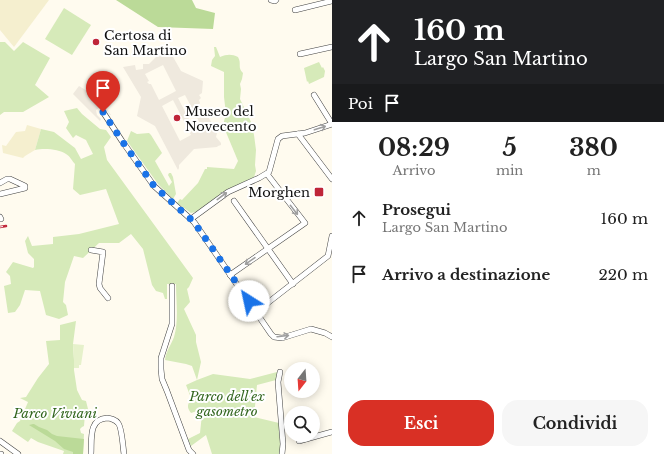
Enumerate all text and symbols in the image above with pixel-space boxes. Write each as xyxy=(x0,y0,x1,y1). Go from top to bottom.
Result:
text: 160 m xyxy=(414,13,505,48)
icon: ahead xyxy=(348,16,400,68)
place label: Certosa di San Martino xyxy=(104,27,187,59)
marker: Certosa di San Martino xyxy=(91,37,101,47)
text: Largo San Martino xyxy=(414,48,588,70)
pin xyxy=(86,71,120,112)
icon: arrive xyxy=(92,77,114,99)
icon: arrive xyxy=(381,92,403,114)
text: Poi xyxy=(348,94,373,113)
place label: Museo del Novecento xyxy=(185,103,256,135)
marker: Museo del Novecento xyxy=(172,113,182,123)
one-way arrow xyxy=(313,124,326,131)
text: 08:29 xyxy=(378,133,450,162)
text: 5 xyxy=(503,133,517,162)
text: 380 xyxy=(569,133,618,162)
text: Arrivo xyxy=(393,162,435,179)
text: min xyxy=(496,162,523,179)
text: m xyxy=(587,162,601,179)
place label: Morghen xyxy=(248,184,310,201)
marker: Morghen xyxy=(313,186,325,198)
one-way arrow xyxy=(217,192,228,200)
text: Prosegui xyxy=(382,200,451,219)
one-way arrow xyxy=(290,204,299,215)
icon: ahead xyxy=(348,207,370,229)
text: 160 m xyxy=(601,209,648,228)
text: Largo San Martino xyxy=(382,219,507,236)
one-way arrow xyxy=(244,257,255,265)
icon: arrive xyxy=(348,263,370,285)
text: Arrivo a destinazione xyxy=(382,265,550,284)
text: 220 m xyxy=(598,265,648,284)
position arrow xyxy=(228,280,270,322)
one-way arrow xyxy=(276,333,289,340)
north arrow xyxy=(284,362,320,398)
map controls xyxy=(284,362,320,442)
park label: Parco dell’ex gasometro xyxy=(188,388,265,420)
button: Esci xyxy=(348,400,494,446)
button: Condividi xyxy=(502,400,648,446)
park label: Parco Viviani xyxy=(12,405,97,422)
button: search xyxy=(284,406,320,442)

